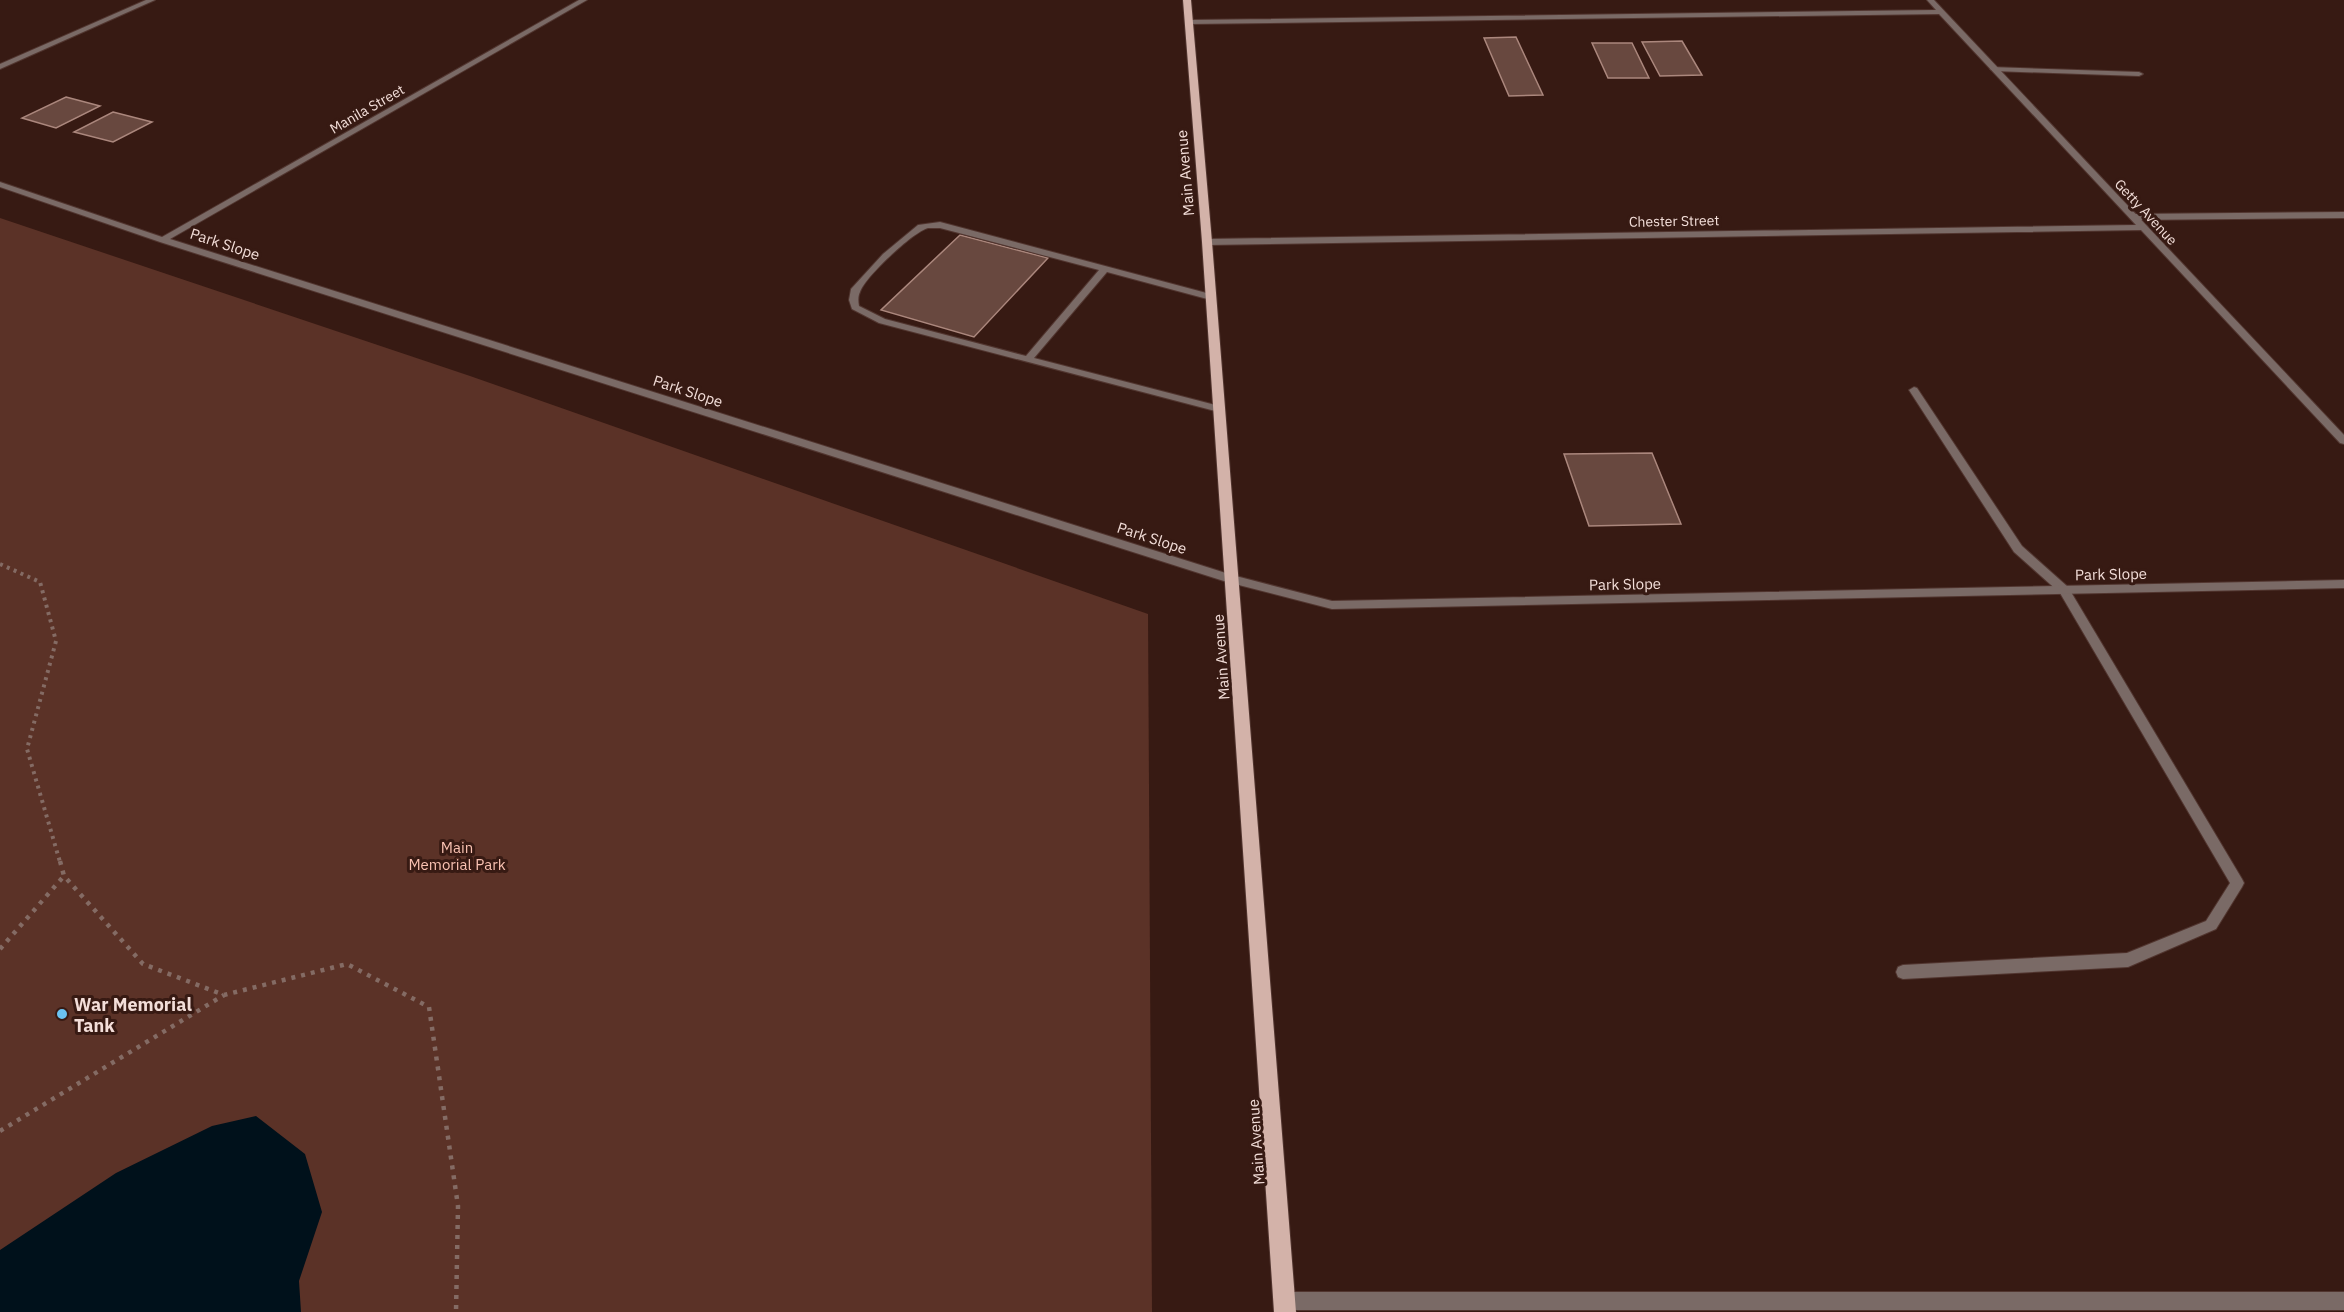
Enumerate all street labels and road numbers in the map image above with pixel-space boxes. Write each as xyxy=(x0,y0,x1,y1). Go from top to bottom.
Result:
street label: Manila Street xyxy=(326,80,408,138)
street label: Main Avenue xyxy=(1172,129,1198,217)
street label: Getty Avenue xyxy=(2111,175,2181,249)
street label: Chester Street xyxy=(1629,211,1719,231)
street label: Park Slope xyxy=(188,224,262,264)
street label: Park Slope xyxy=(651,371,725,411)
street label: Park Slope xyxy=(1115,518,1189,558)
street label: Park Slope xyxy=(2075,564,2147,584)
street label: Park Slope xyxy=(1589,574,1661,594)
street label: Main Avenue xyxy=(1209,613,1233,701)
street label: Main Avenue xyxy=(1244,1098,1268,1186)

